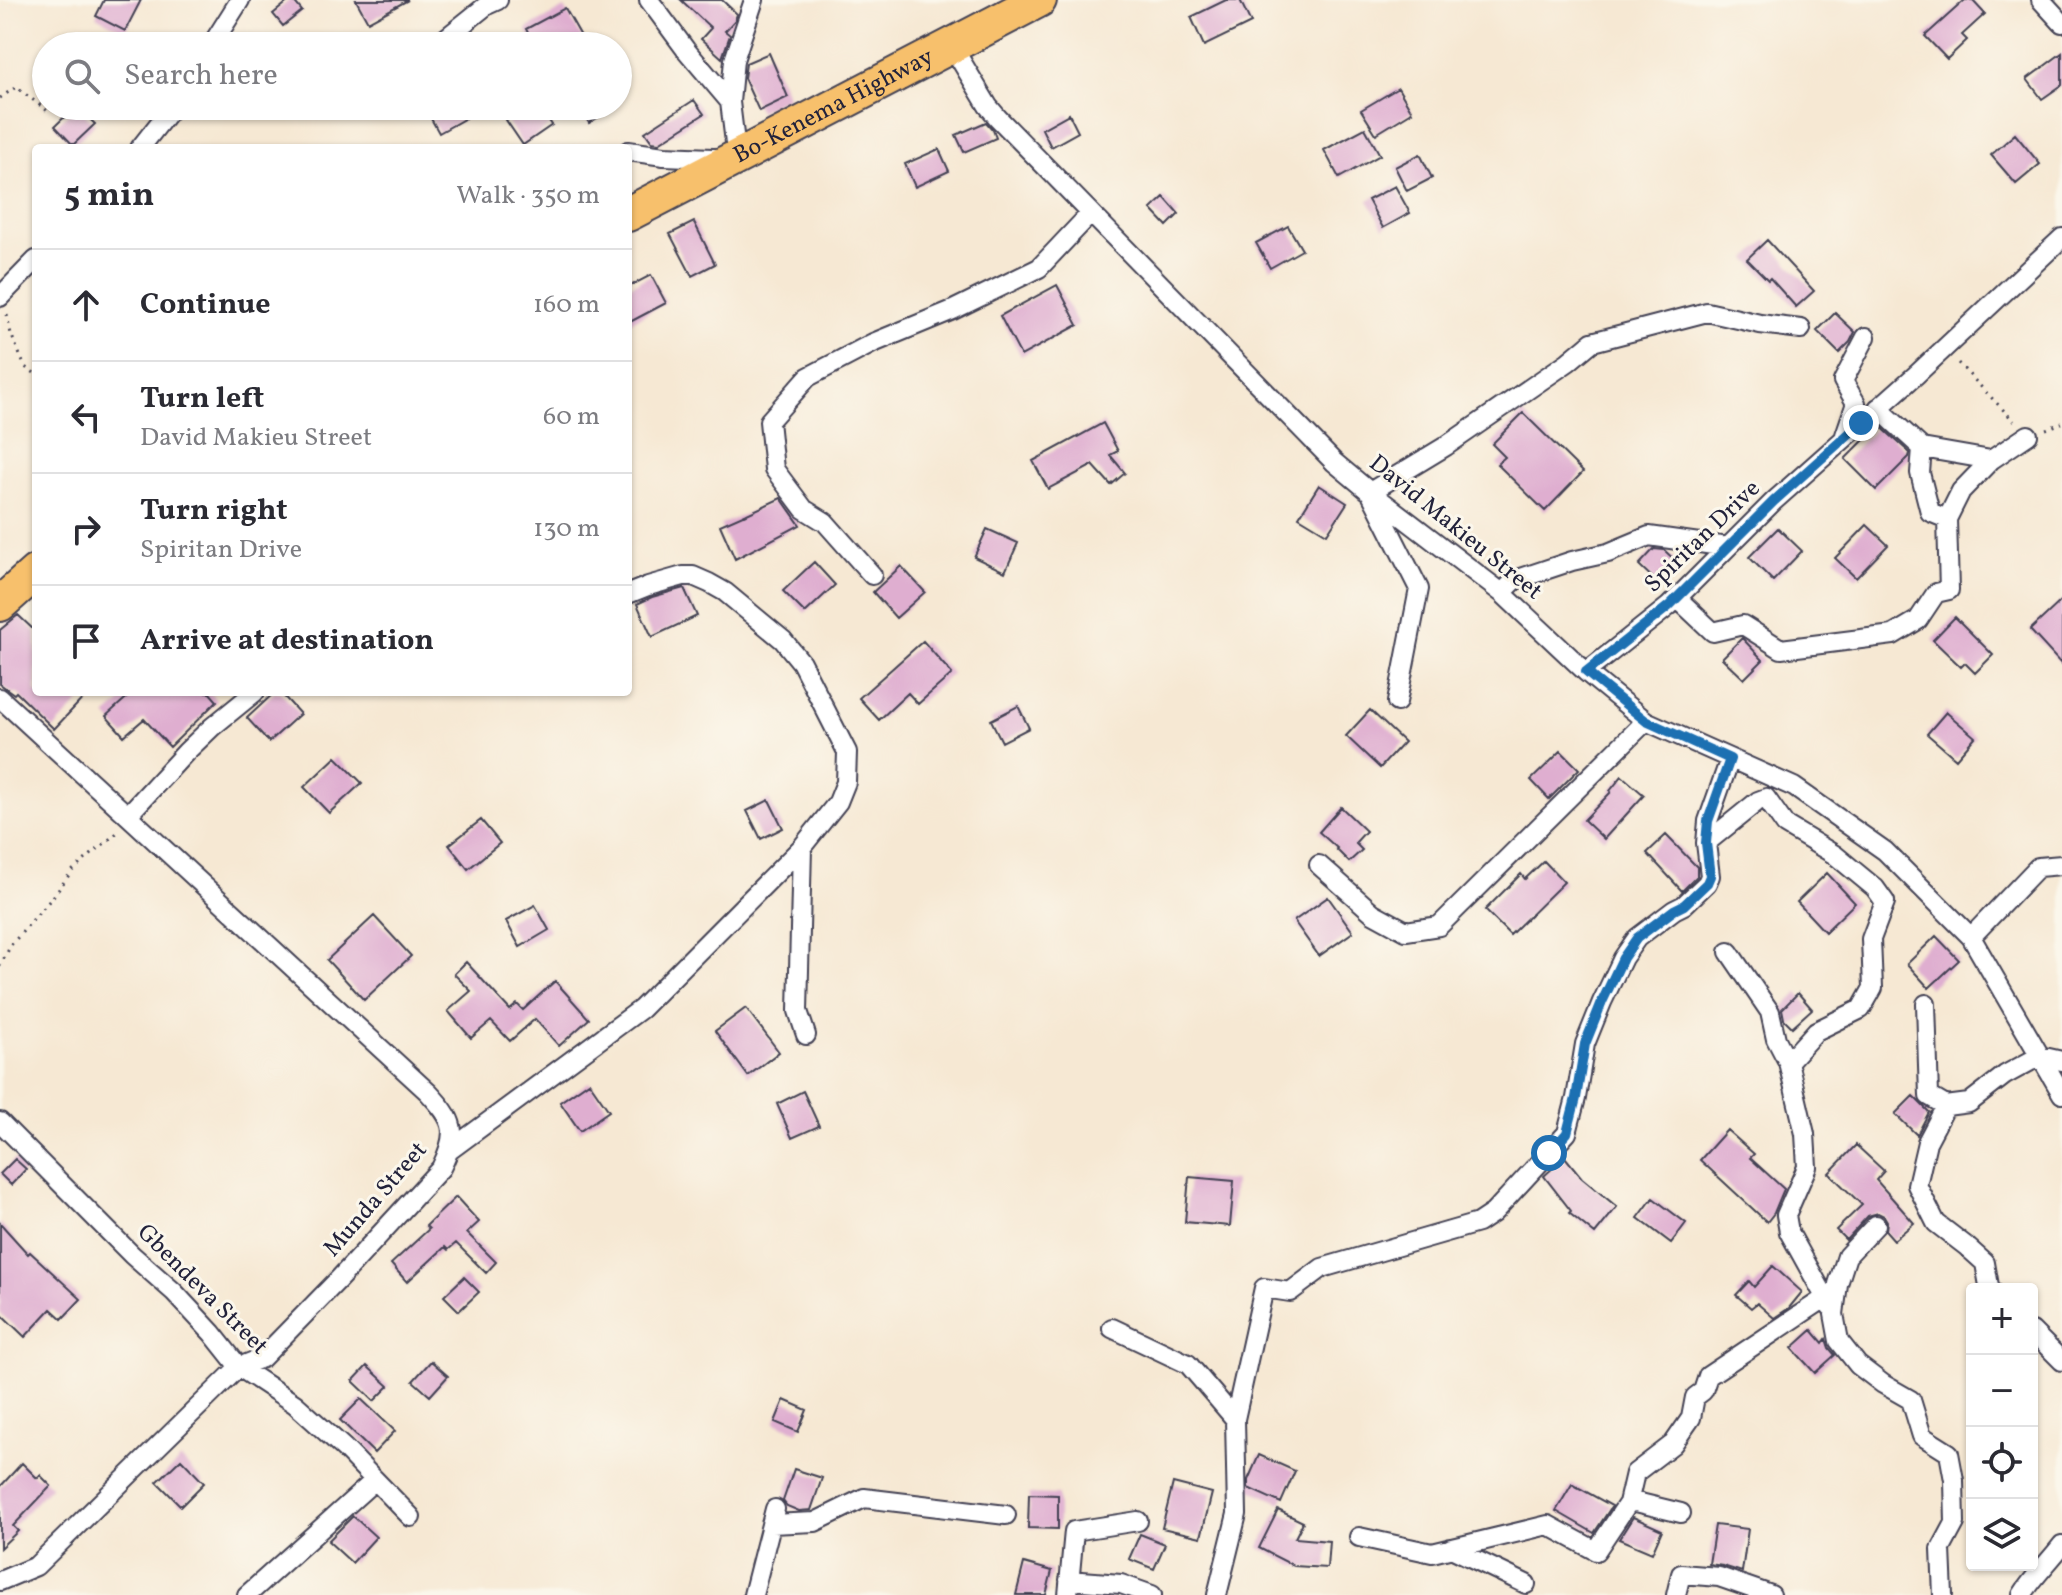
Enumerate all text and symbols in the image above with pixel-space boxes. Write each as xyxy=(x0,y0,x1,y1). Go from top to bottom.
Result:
search box xyxy=(32,32,632,120)
street label: Bo-Kenema Highway xyxy=(728,41,940,173)
icon: search xyxy=(60,54,104,98)
text: Search here xyxy=(124,55,278,97)
text: 5 min xyxy=(64,173,154,220)
text: Walk · 350 m xyxy=(456,178,600,214)
icon: ahead xyxy=(64,283,108,327)
text: Continue xyxy=(140,284,271,326)
text: 160 m xyxy=(533,287,600,323)
text: Turn left xyxy=(140,378,264,420)
icon: left xyxy=(64,395,108,439)
text: 60 m xyxy=(543,399,600,435)
route end xyxy=(1843,405,1879,441)
text: David Makieu Street xyxy=(140,420,372,456)
street label: David Makieu Street xyxy=(1361,447,1549,609)
street label: Spiritan Drive xyxy=(1637,473,1769,601)
text: Turn right xyxy=(140,490,288,532)
icon: right xyxy=(64,507,108,551)
text: 130 m xyxy=(533,511,600,547)
text: Spiritan Drive xyxy=(140,532,302,568)
icon: arrive xyxy=(64,619,108,663)
text: Arrive at destination xyxy=(140,620,434,662)
street label: Munda Street xyxy=(316,1135,436,1265)
route start xyxy=(1531,1135,1567,1171)
street label: Gbendeva Street xyxy=(129,1217,275,1363)
map controls xyxy=(1966,1283,2038,1571)
button: + xyxy=(1966,1283,2038,1355)
button: − xyxy=(1966,1355,2038,1427)
button: locate xyxy=(1966,1427,2038,1499)
button: layers xyxy=(1966,1499,2038,1571)

